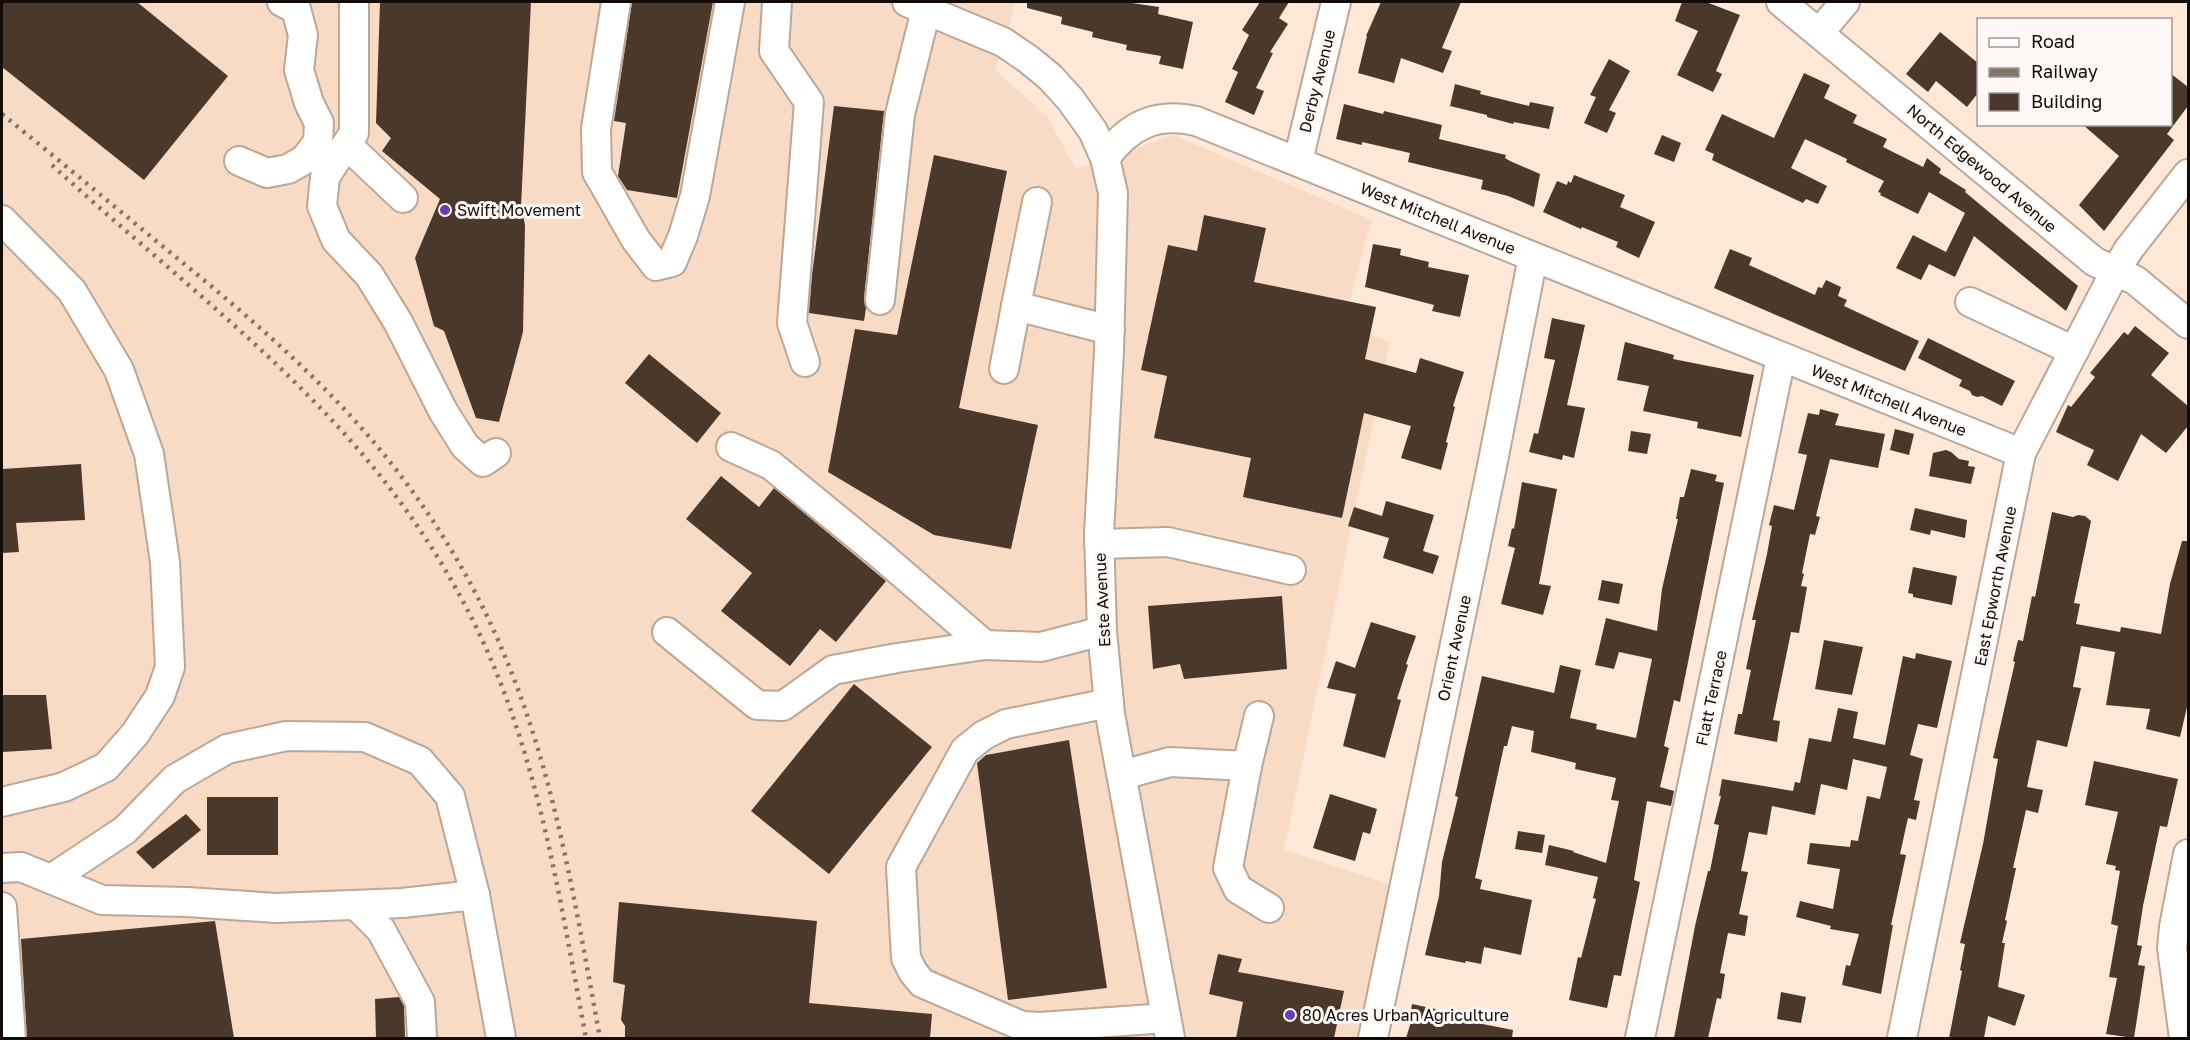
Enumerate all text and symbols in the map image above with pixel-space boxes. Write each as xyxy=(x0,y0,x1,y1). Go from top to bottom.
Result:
legend xyxy=(1977,18,2172,126)
street label: Derby Avenue xyxy=(1295,27,1339,135)
text: Road xyxy=(2031,30,2075,52)
text: Railway xyxy=(2031,60,2098,82)
text: Building xyxy=(2031,90,2102,112)
street label: North Edgewood Avenue xyxy=(1903,100,2061,236)
street label: West Mitchell Avenue xyxy=(1357,178,1519,258)
place label: Swift Movement xyxy=(457,200,581,220)
marker: Swift Movement xyxy=(438,203,452,217)
street label: West Mitchell Avenue xyxy=(1808,360,1970,440)
street label: East Epworth Avenue xyxy=(1970,504,2020,668)
street label: Este Avenue xyxy=(1090,552,1114,648)
street label: Orient Avenue xyxy=(1433,593,1475,703)
street label: Flatt Terrace xyxy=(1691,648,1731,748)
place label: 80 Acres Urban Agriculture xyxy=(1302,1005,1509,1025)
marker: 80 Acres Urban Agriculture xyxy=(1283,1008,1297,1022)

